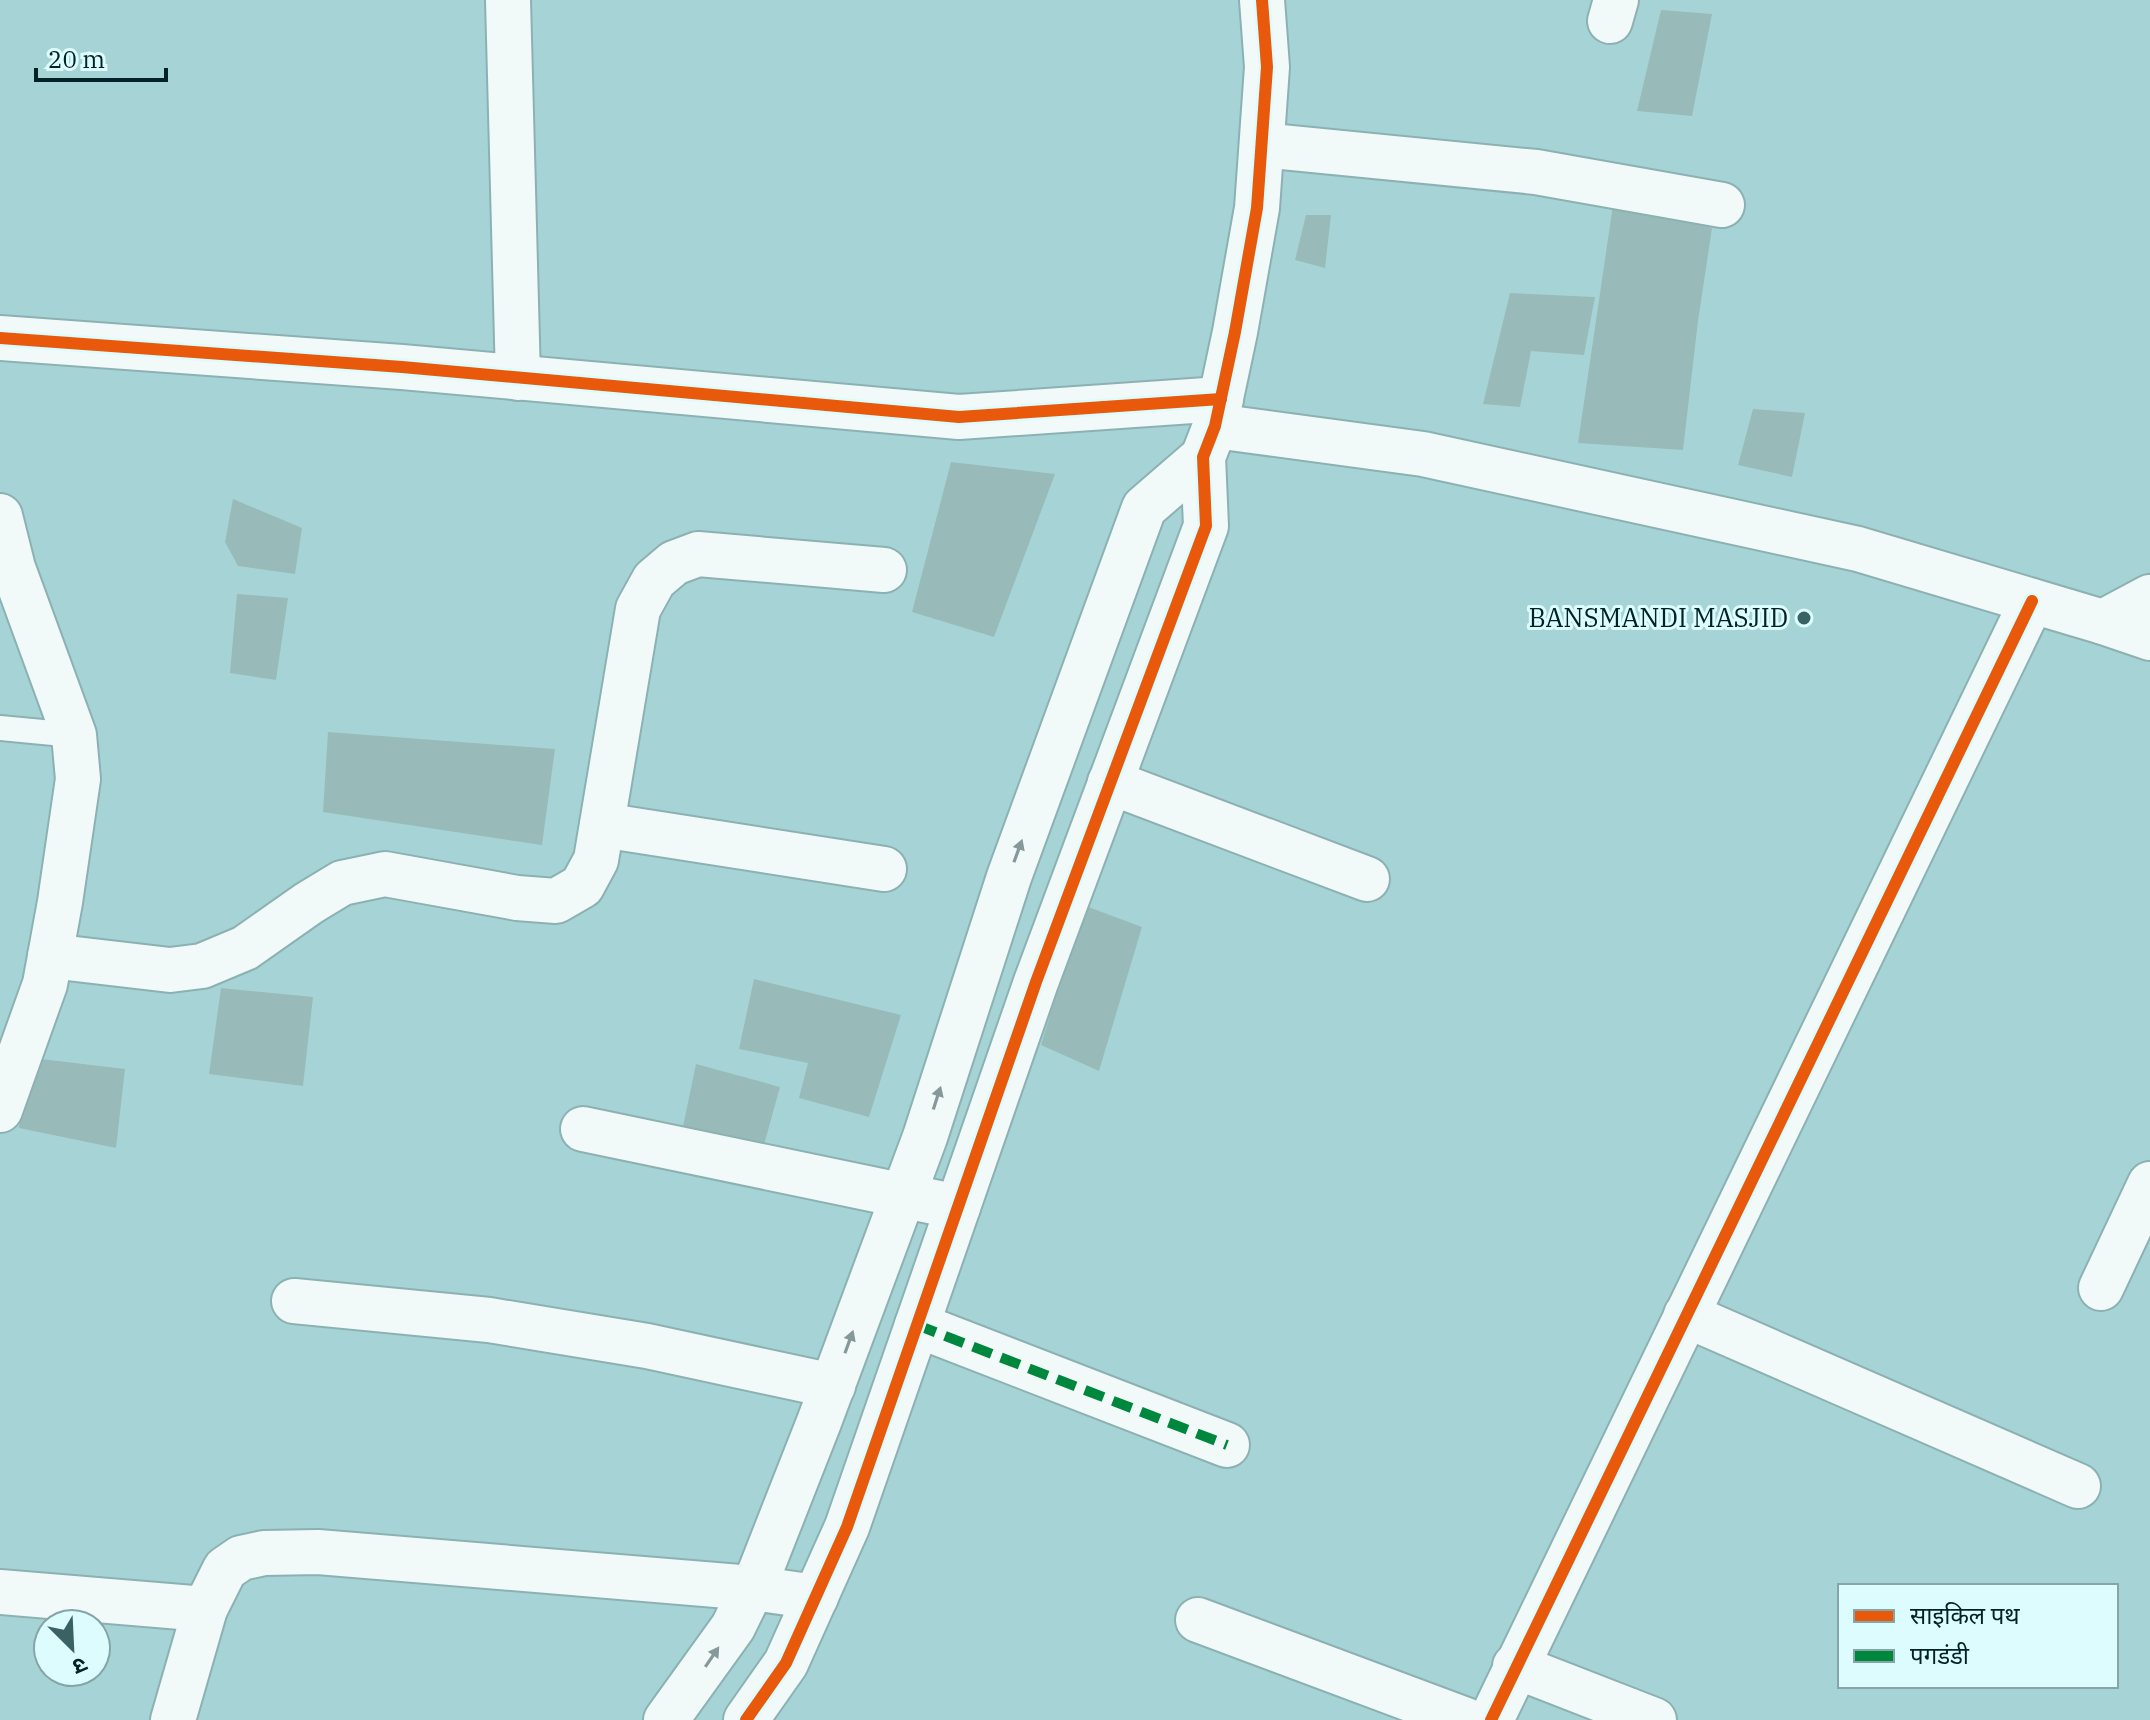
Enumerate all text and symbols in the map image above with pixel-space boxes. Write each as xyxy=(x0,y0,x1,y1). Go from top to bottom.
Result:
scale bar xyxy=(36,32,166,82)
text: 20 m xyxy=(48,43,105,75)
place label: BANSMANDI MASJID xyxy=(1529,600,1788,634)
marker: BANSMANDI MASJID xyxy=(1795,609,1813,627)
one-way arrow xyxy=(1013,839,1025,863)
one-way arrow xyxy=(932,1085,944,1109)
one-way arrow xyxy=(843,1330,856,1354)
legend xyxy=(1838,1584,2118,1688)
text: साइकिल पथ xyxy=(1910,1599,2020,1631)
north arrow xyxy=(32,1608,112,1688)
text: पगडंडी xyxy=(1910,1639,1970,1671)
one-way arrow xyxy=(705,1646,719,1668)
text: उ xyxy=(68,1651,92,1683)

